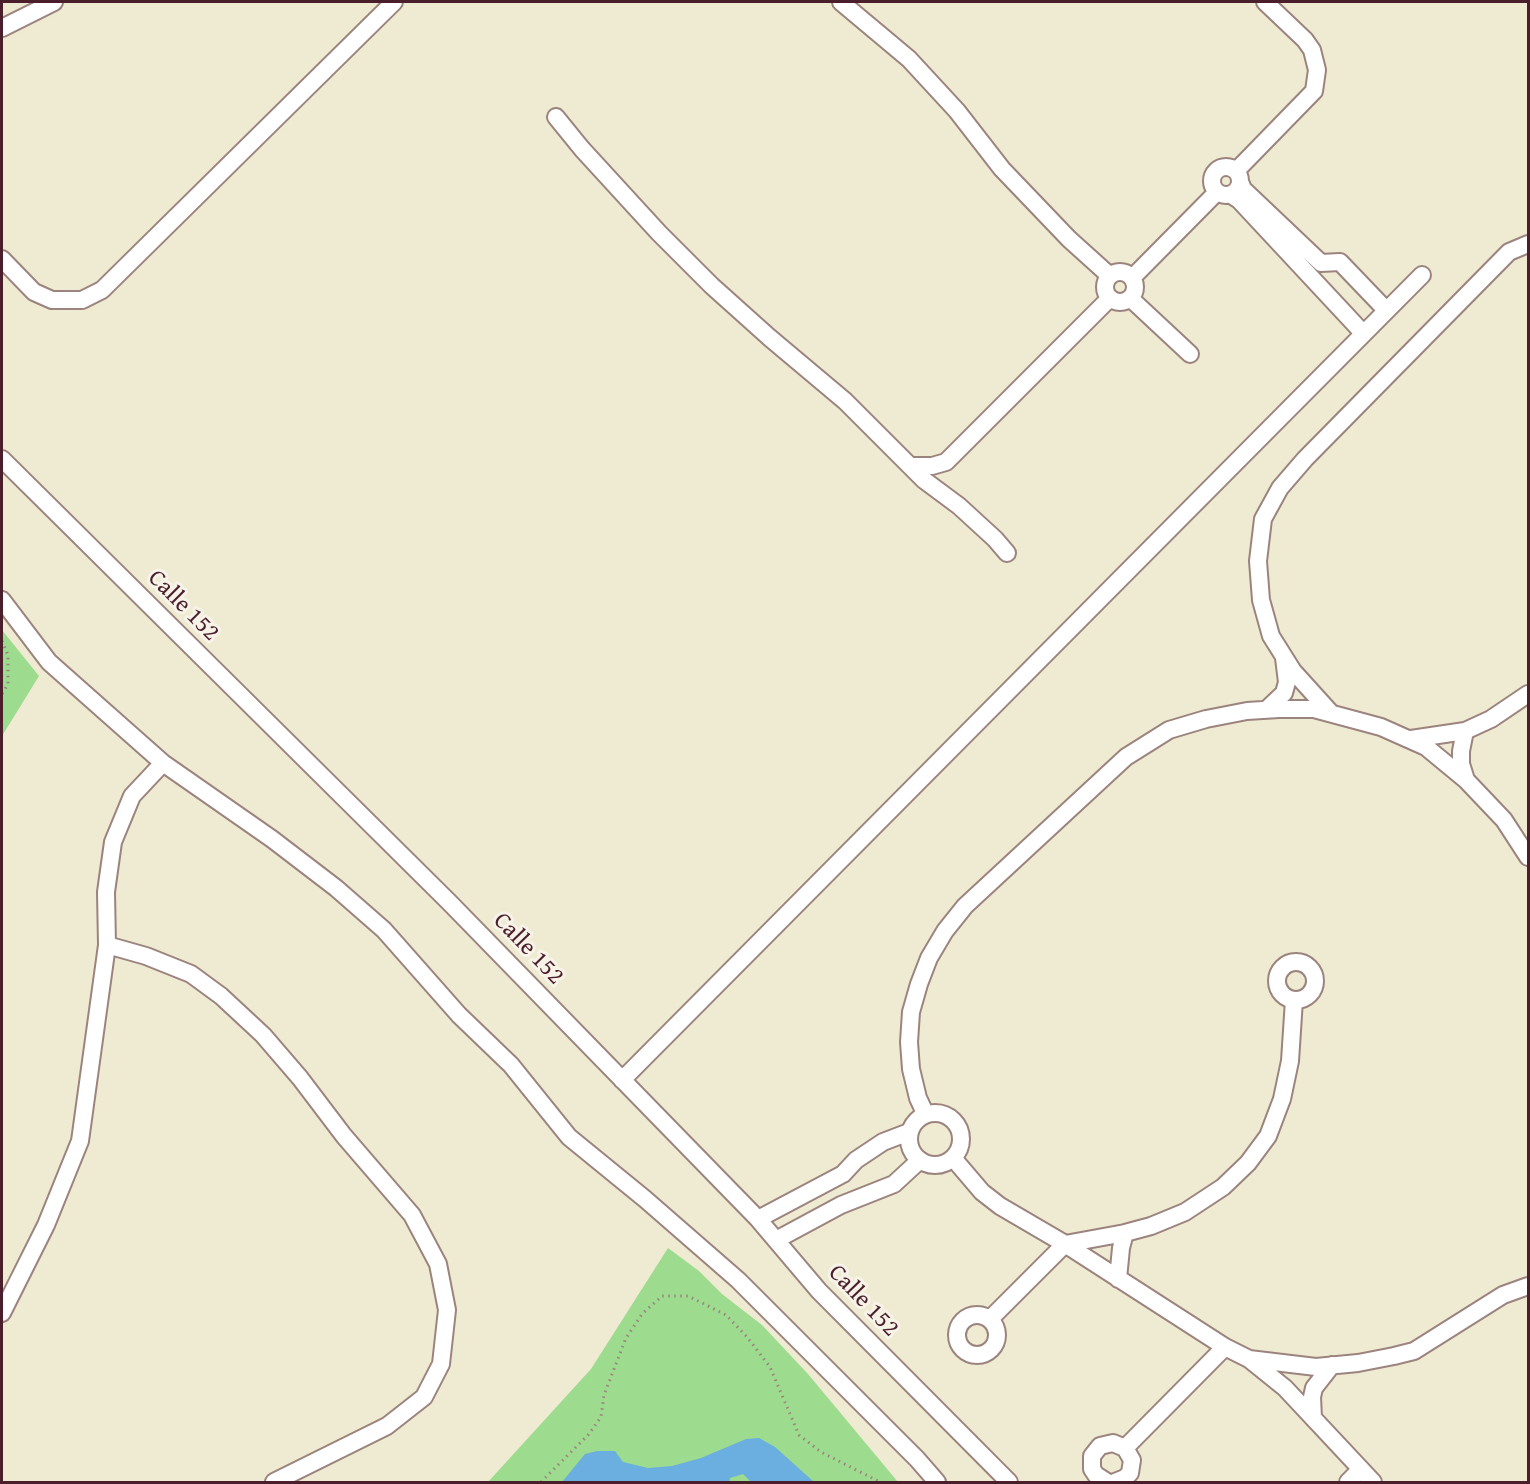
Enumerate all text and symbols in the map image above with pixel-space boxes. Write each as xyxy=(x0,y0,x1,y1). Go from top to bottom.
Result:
street label: Calle 152 xyxy=(141,564,225,648)
street label: Calle 152 xyxy=(487,907,569,991)
street label: Calle 152 xyxy=(822,1259,904,1343)

